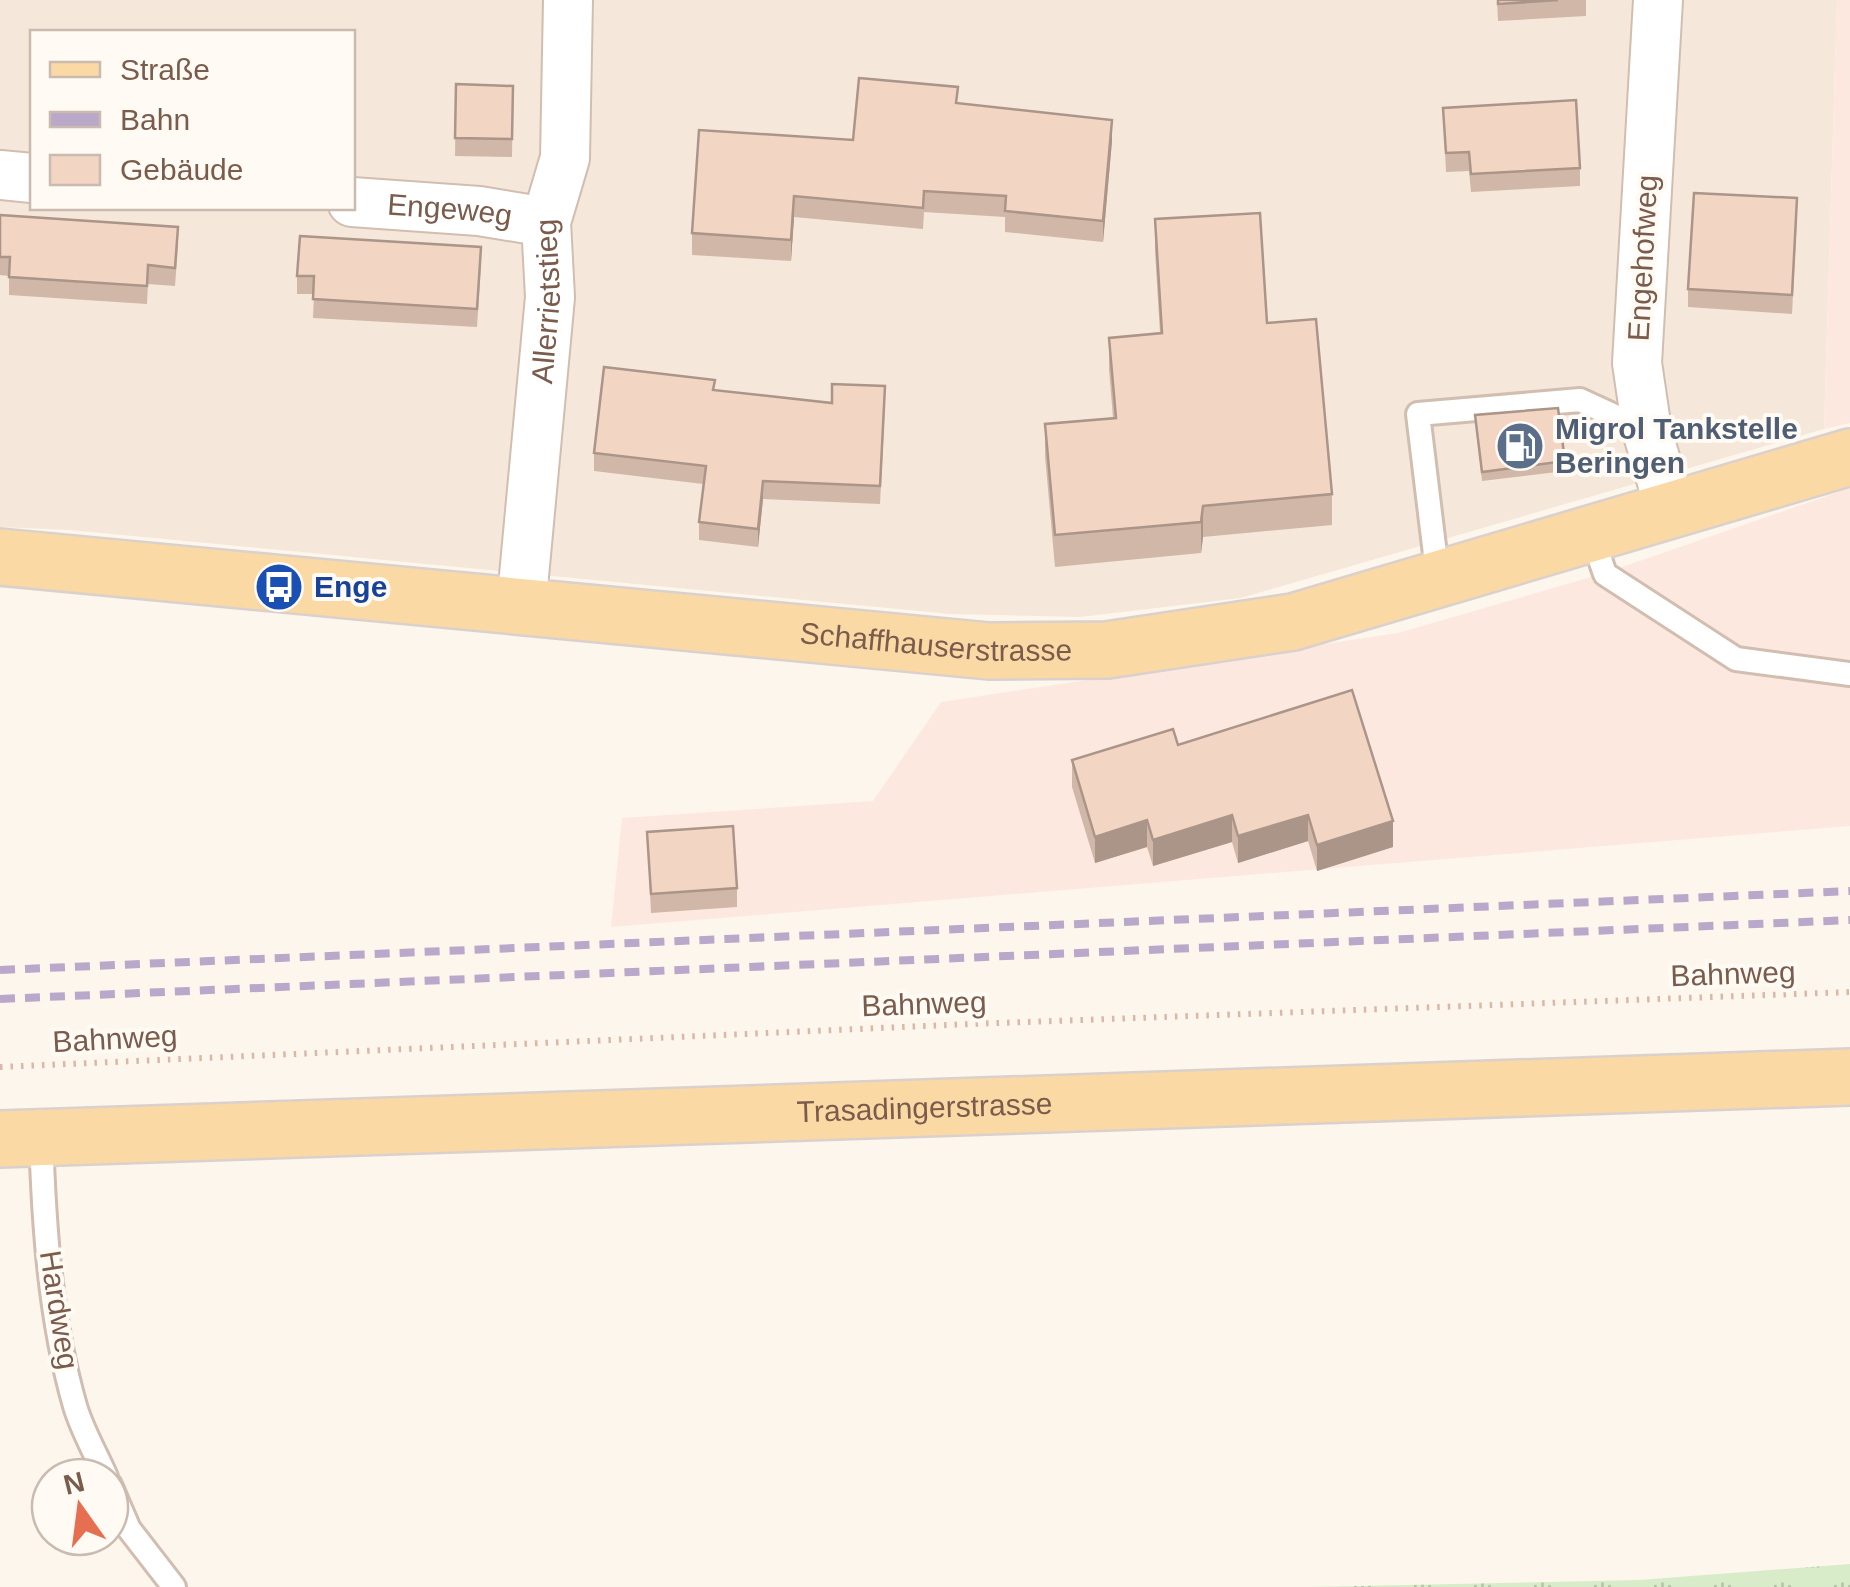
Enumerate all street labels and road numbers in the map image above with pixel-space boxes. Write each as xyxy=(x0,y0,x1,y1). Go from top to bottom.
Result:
street label: Engehofweg xyxy=(1622,174,1663,342)
street label: Engeweg xyxy=(386,188,515,232)
street label: Allerrietstieg xyxy=(525,218,567,385)
street label: Schaffhauserstrasse xyxy=(798,616,1072,667)
street label: Bahnweg xyxy=(1670,955,1796,992)
street label: Bahnweg xyxy=(861,985,987,1022)
street label: Bahnweg xyxy=(52,1019,178,1058)
street label: Trasadingerstrasse xyxy=(796,1087,1053,1128)
street label: Hardweg xyxy=(34,1248,85,1372)

